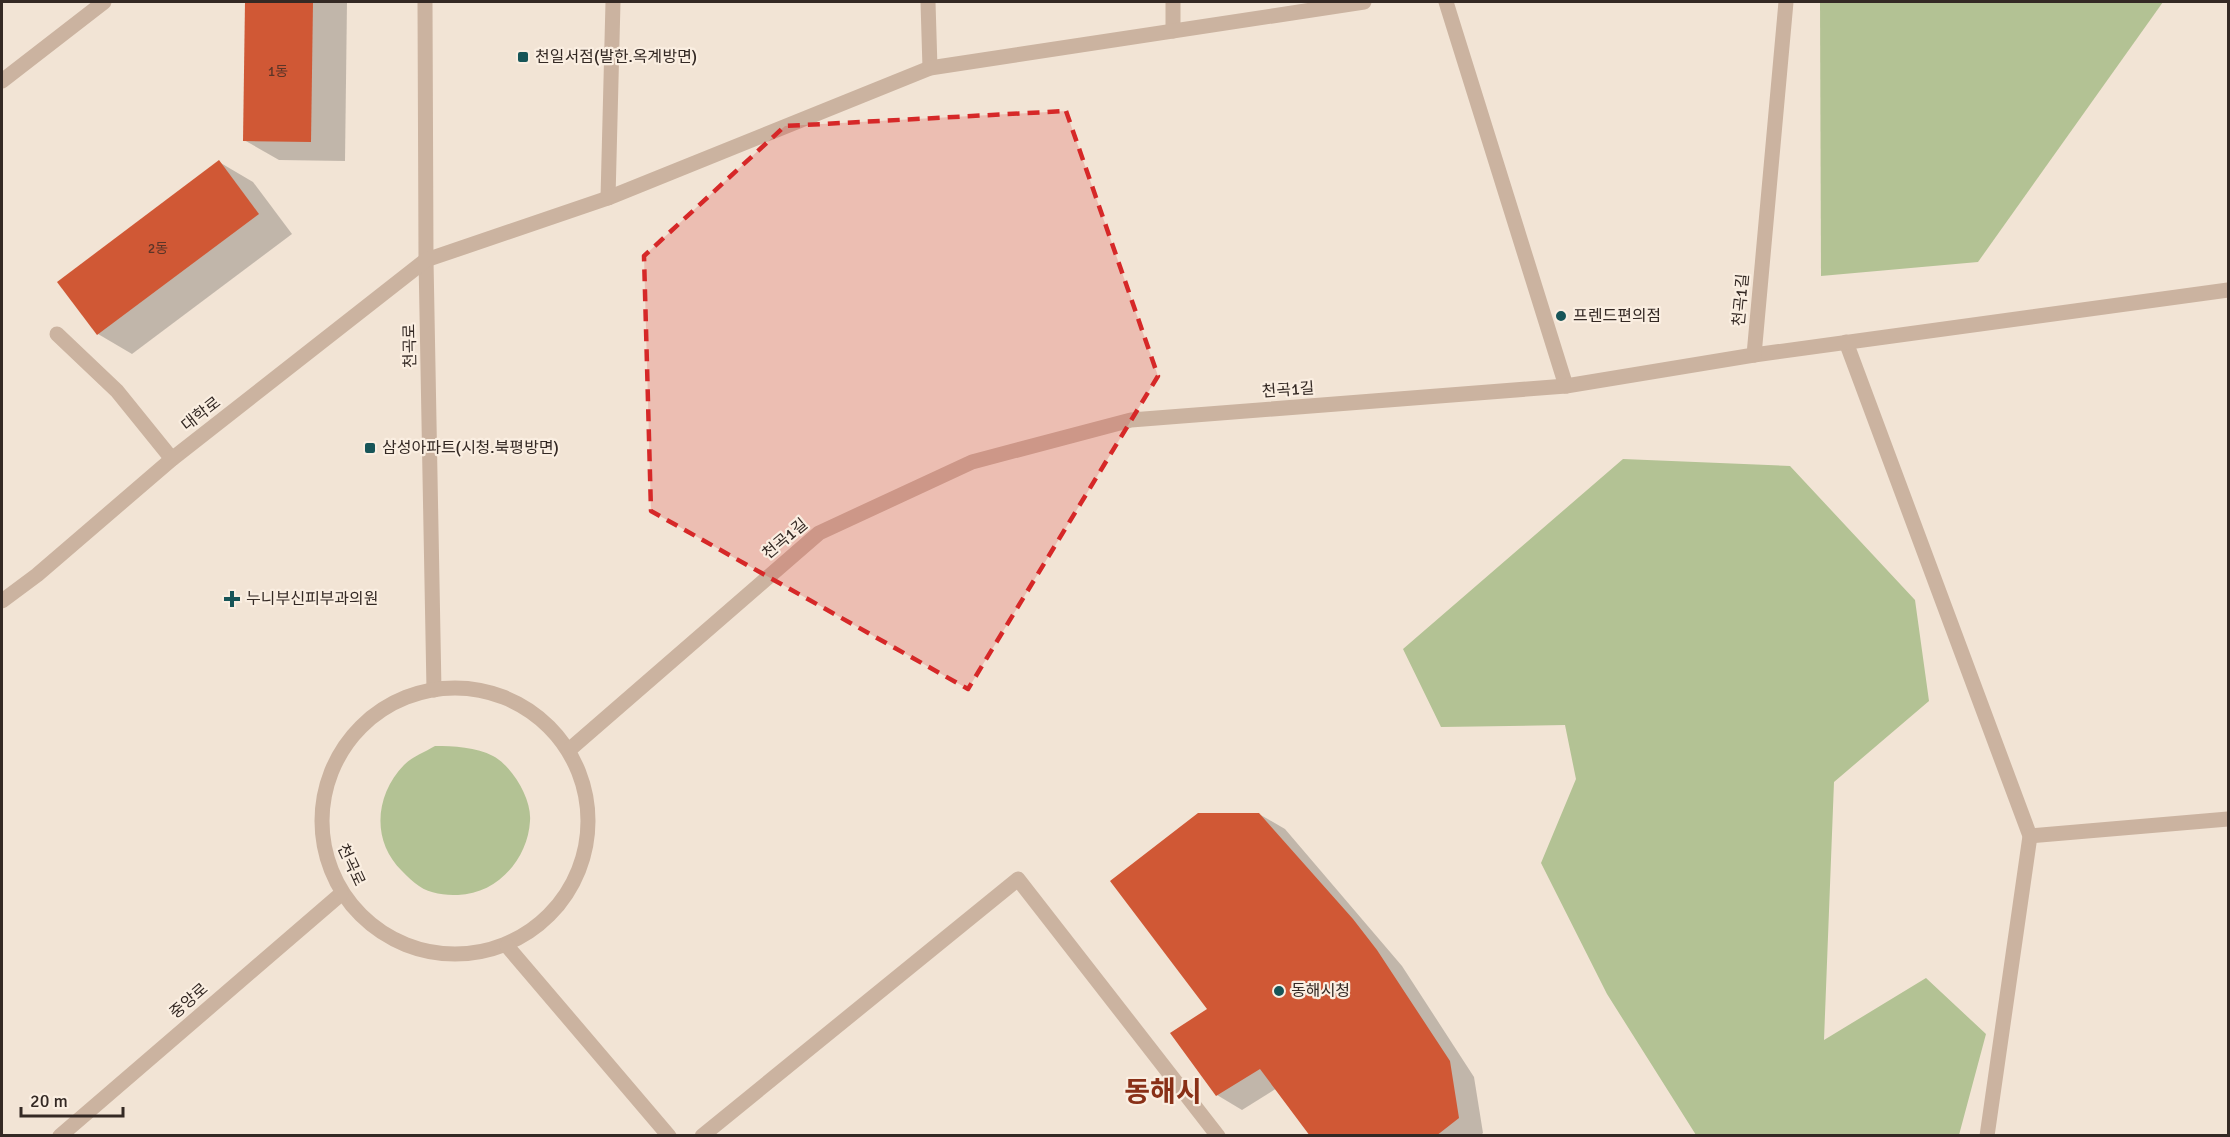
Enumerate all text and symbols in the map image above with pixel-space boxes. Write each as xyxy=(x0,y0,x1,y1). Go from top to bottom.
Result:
place label: 천일서점(발한.옥계방면) xyxy=(535,47,697,67)
marker: 천일서점(발한.옥계방면) xyxy=(516,50,530,64)
house number: 1동 xyxy=(268,63,288,80)
house number: 2동 xyxy=(148,240,168,257)
street label: 천곡1길 xyxy=(1729,273,1753,327)
place label: 프렌드편의점 xyxy=(1573,306,1661,326)
marker: 프렌드편의점 xyxy=(1554,309,1568,323)
street label: 천곡로 xyxy=(400,323,420,368)
street label: 천곡1길 xyxy=(1261,378,1315,402)
street label: 대학로 xyxy=(177,392,225,435)
place label: 삼성아파트(시청.북평방면) xyxy=(382,438,559,458)
marker: 삼성아파트(시청.북평방면) xyxy=(363,441,377,455)
street label: 천곡1길 xyxy=(758,514,812,564)
place label: 누니부신피부과의원 xyxy=(246,589,378,609)
marker: 누니부신피부과의원 xyxy=(223,590,241,608)
street label: 천곡로 xyxy=(333,841,370,889)
street label: 중앙로 xyxy=(166,979,212,1023)
place label: 동해시청 xyxy=(1291,981,1350,1001)
marker: 동해시청 xyxy=(1272,984,1286,998)
district label: 동해시 xyxy=(1124,1075,1202,1109)
scale bar xyxy=(21,1080,123,1118)
text: 20 m xyxy=(30,1090,68,1112)

